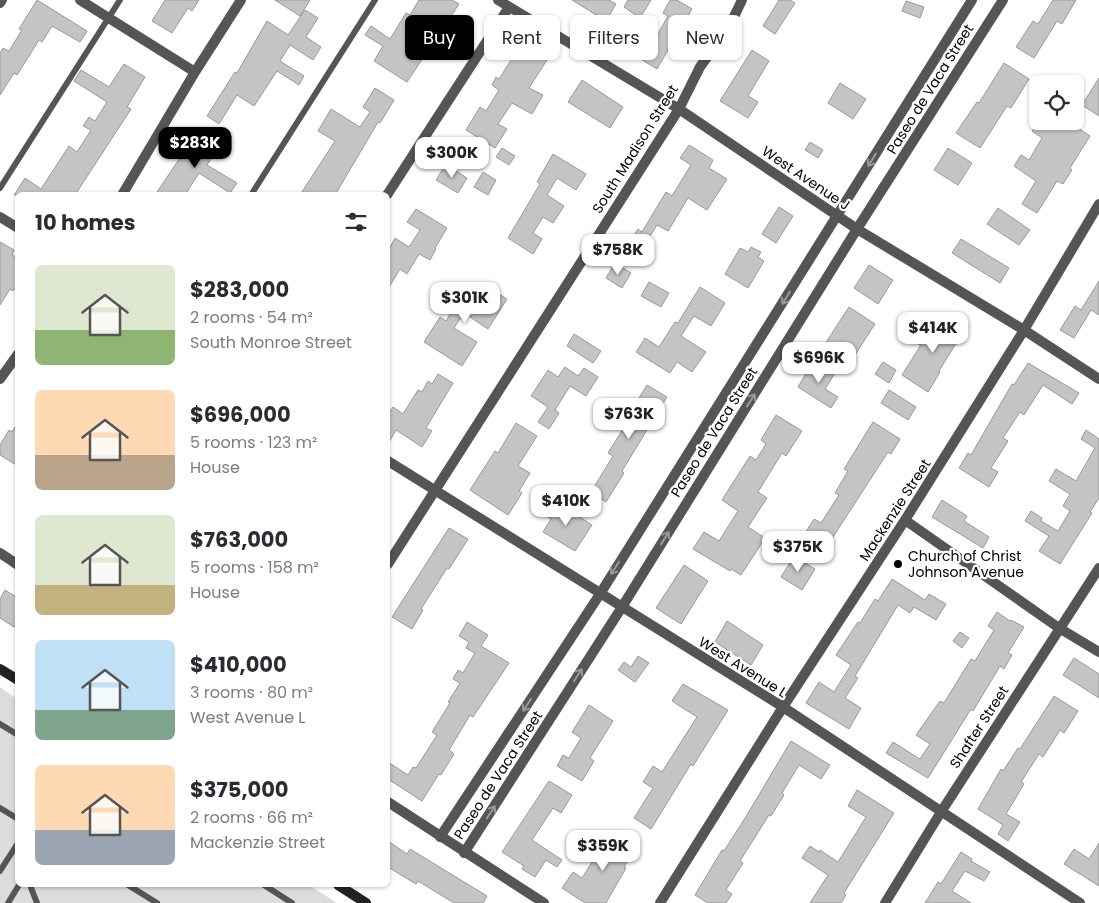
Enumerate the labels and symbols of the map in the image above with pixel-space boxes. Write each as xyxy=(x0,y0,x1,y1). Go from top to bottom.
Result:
street label: Paseo de Vaca Street xyxy=(882,20,978,158)
street label: South Madison Street xyxy=(587,81,683,217)
pin: $283K xyxy=(160,126,230,169)
pin: $300K xyxy=(417,136,487,179)
street label: West Avenue J xyxy=(758,141,854,215)
one-way arrow xyxy=(867,153,877,167)
pin: $758K xyxy=(583,234,653,276)
pin: $301K xyxy=(430,282,500,324)
one-way arrow xyxy=(780,290,790,304)
pin: $414K xyxy=(898,312,968,354)
pin: $696K xyxy=(784,342,854,384)
street label: Paseo de Vaca Street xyxy=(666,363,762,501)
one-way arrow xyxy=(746,393,756,407)
pin: $763K xyxy=(594,398,664,440)
street label: Mackenzie Street xyxy=(854,455,936,565)
pin: $410K xyxy=(531,484,601,527)
pin: $375K xyxy=(763,530,833,573)
one-way arrow xyxy=(661,531,671,545)
place label: Church of Christ Johnson Avenue xyxy=(908,546,1024,582)
marker: Church of Christ Johnson Avenue xyxy=(892,558,904,570)
one-way arrow xyxy=(610,561,620,575)
street label: West Avenue L xyxy=(695,632,791,702)
one-way arrow xyxy=(574,669,584,683)
street label: Shafter Street xyxy=(945,682,1013,772)
one-way arrow xyxy=(522,697,532,711)
street label: Paseo de Vaca Street xyxy=(449,707,547,843)
one-way arrow xyxy=(485,805,496,819)
pin: $359K xyxy=(568,830,638,872)

